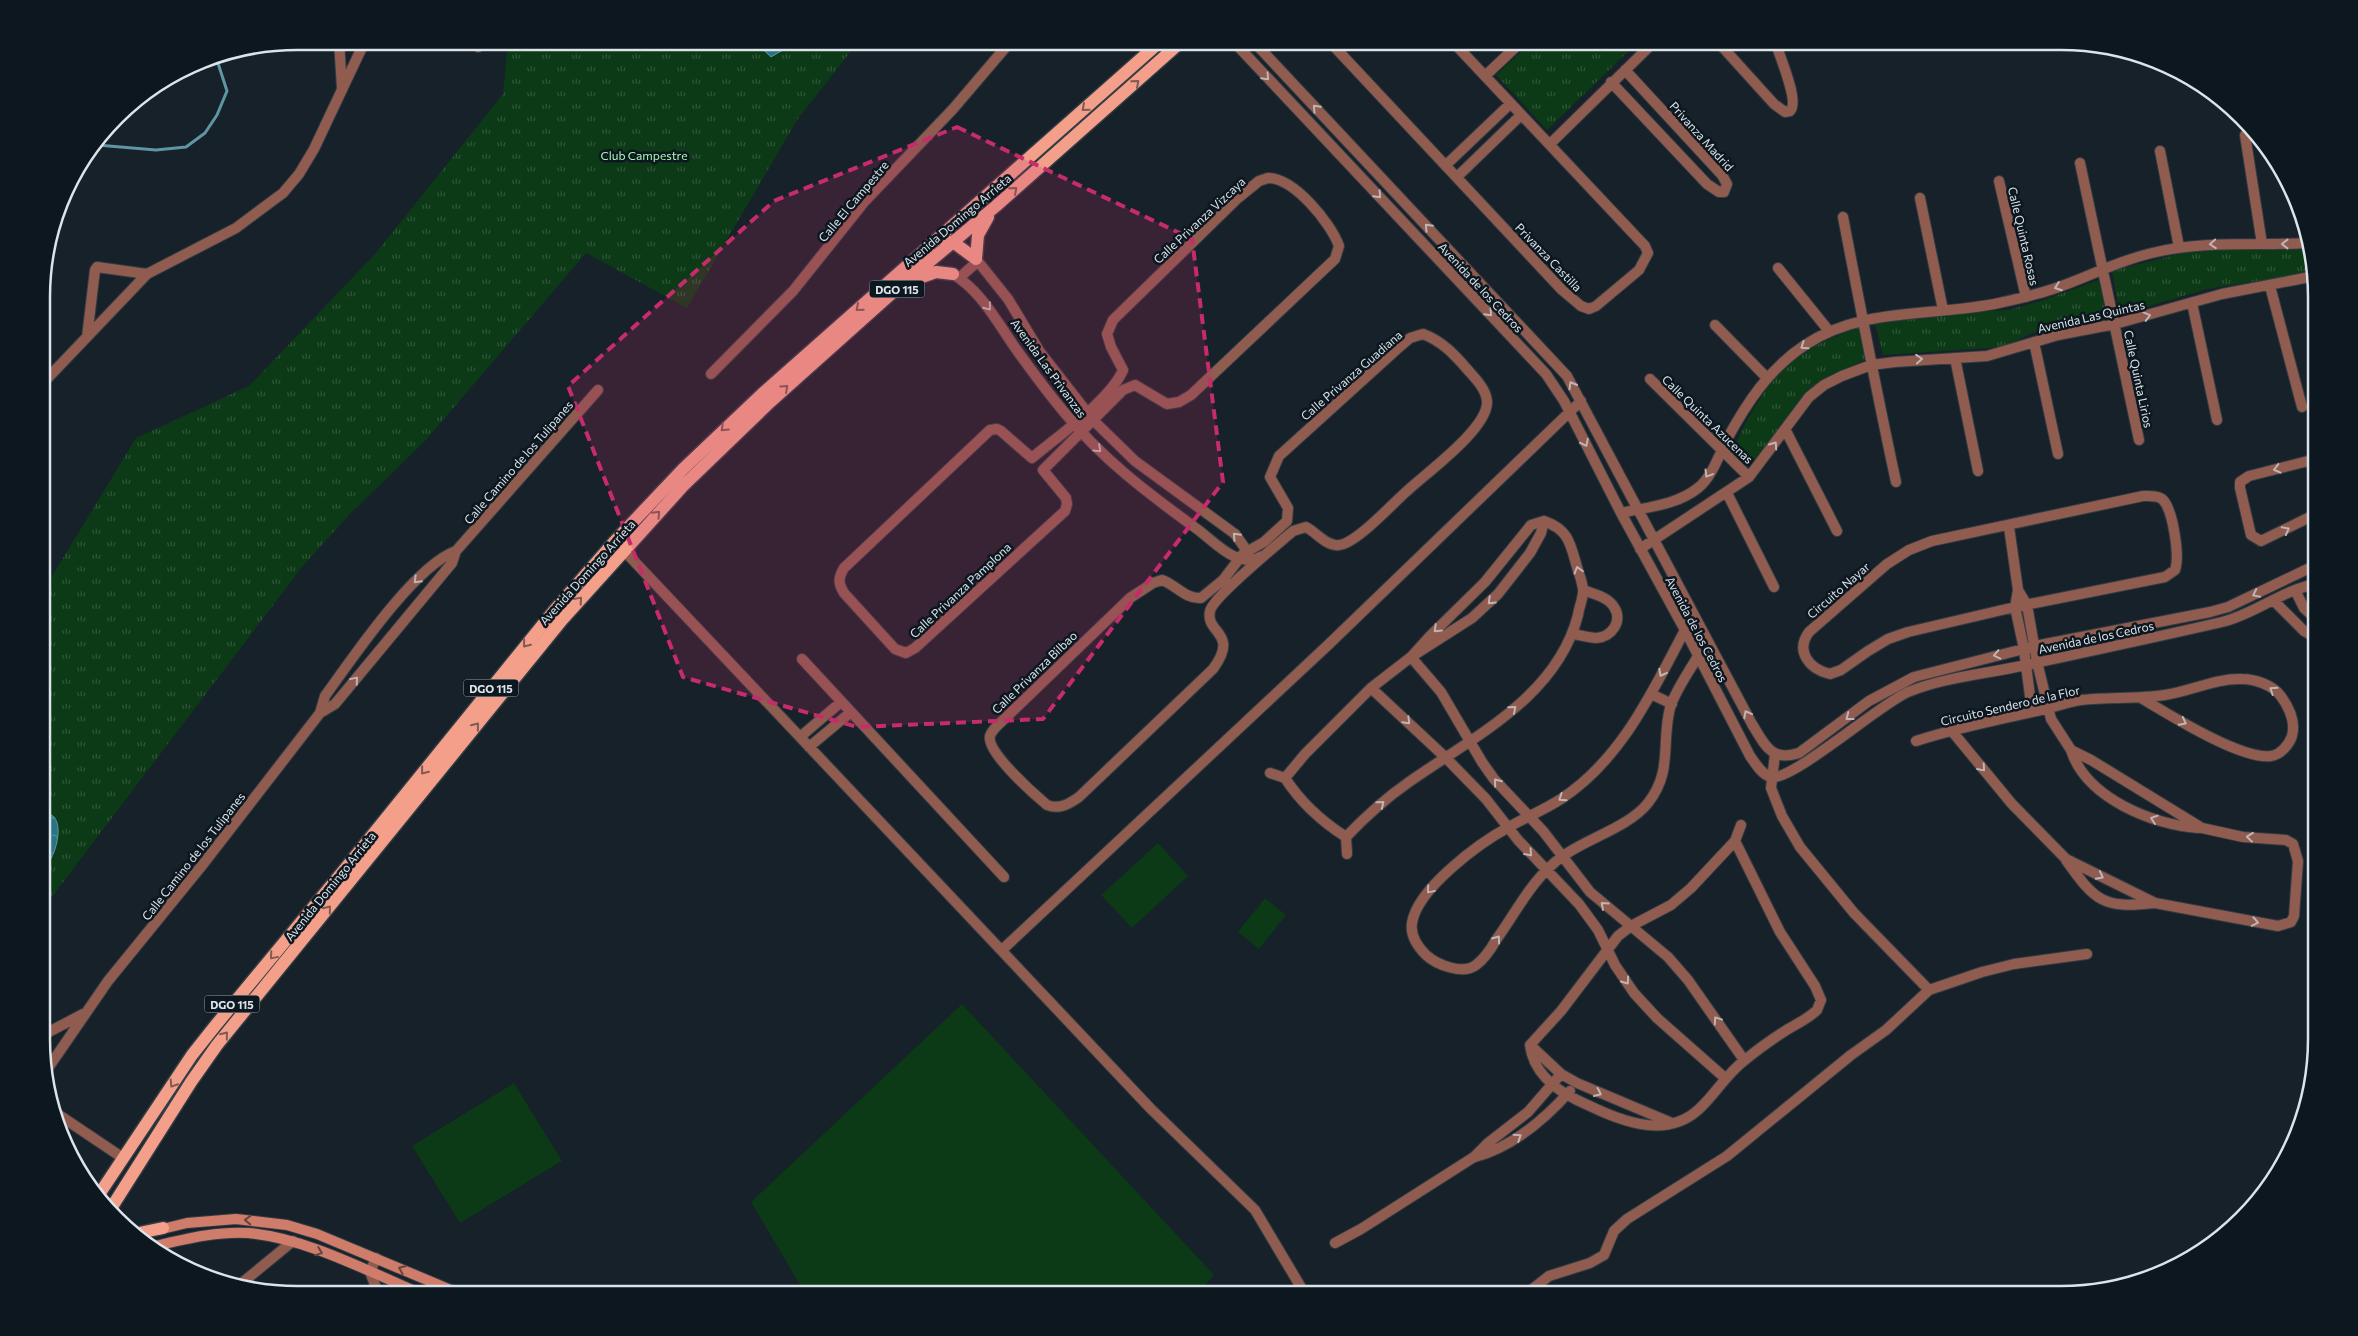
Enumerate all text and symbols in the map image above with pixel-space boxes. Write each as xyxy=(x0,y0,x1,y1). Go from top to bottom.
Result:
one-way arrow xyxy=(1260,71,1269,80)
one-way arrow xyxy=(1130,79,1139,88)
street label: Privanza Madrid xyxy=(1667,98,1737,174)
one-way arrow xyxy=(1082,102,1091,111)
one-way arrow xyxy=(1313,105,1322,114)
park label: Club Campestre xyxy=(600,148,688,162)
street label: Calle El Campestre xyxy=(815,158,891,244)
street label: Avenida Domingo Arrieta xyxy=(900,171,1014,269)
street label: Calle Privanza Vizcaya xyxy=(1150,174,1248,266)
street label: Calle Quinta Rosas xyxy=(2006,185,2042,287)
one-way arrow xyxy=(1008,187,1017,196)
one-way arrow xyxy=(1372,189,1381,198)
street label: Privanza Castilla xyxy=(1513,220,1585,294)
one-way arrow xyxy=(1425,223,1434,232)
street label: Avenida de los Cedros xyxy=(1436,239,1526,335)
one-way arrow xyxy=(2209,239,2217,250)
one-way arrow xyxy=(2281,239,2289,249)
road number: DGO 115 xyxy=(870,280,924,298)
one-way arrow xyxy=(2054,281,2063,291)
street label: Avenida Las Quintas xyxy=(2036,297,2146,335)
one-way arrow xyxy=(855,302,864,311)
one-way arrow xyxy=(983,302,992,311)
one-way arrow xyxy=(1483,308,1492,317)
one-way arrow xyxy=(2142,311,2151,322)
street label: Avenida Las Privanzas xyxy=(1008,316,1090,420)
street label: Calle Privanza Guadiana xyxy=(1298,327,1404,423)
street label: Calle Quinta Lirios xyxy=(2122,329,2156,429)
one-way arrow xyxy=(1801,340,1810,349)
one-way arrow xyxy=(1916,354,1924,365)
street label: Calle Quinta Azucenas xyxy=(1660,372,1756,466)
one-way arrow xyxy=(1569,382,1579,391)
one-way arrow xyxy=(780,385,789,394)
street label: Calle Camino de los Tulipanes xyxy=(461,398,575,526)
one-way arrow xyxy=(721,422,730,431)
one-way arrow xyxy=(1579,438,1590,447)
one-way arrow xyxy=(1768,442,1777,451)
one-way arrow xyxy=(1092,443,1101,452)
one-way arrow xyxy=(2273,463,2282,474)
one-way arrow xyxy=(1705,469,1715,478)
one-way arrow xyxy=(651,511,660,520)
street label: Avenida Domingo Arrieta xyxy=(536,517,638,627)
one-way arrow xyxy=(2281,526,2290,536)
one-way arrow xyxy=(1233,533,1242,542)
street label: Calle Privanza Pamplona xyxy=(907,539,1013,641)
street label: Circuito Nayar xyxy=(1804,559,1872,621)
one-way arrow xyxy=(1573,566,1584,575)
one-way arrow xyxy=(414,574,423,583)
street label: Avenida de los Cedros xyxy=(1663,574,1731,684)
one-way arrow xyxy=(2253,587,2262,597)
one-way arrow xyxy=(1487,595,1496,604)
one-way arrow xyxy=(573,597,582,606)
street label: Avenida de los Cedros xyxy=(2037,618,2155,656)
one-way arrow xyxy=(1434,623,1443,632)
street label: Calle Privanza Bilbao xyxy=(989,628,1079,716)
one-way arrow xyxy=(524,638,532,647)
one-way arrow xyxy=(1992,649,2001,660)
one-way arrow xyxy=(1658,668,1668,677)
one-way arrow xyxy=(350,676,359,685)
road number: DGO 115 xyxy=(464,680,518,696)
street label: Circuito Sendero de la Flor xyxy=(1939,682,2081,728)
one-way arrow xyxy=(2269,686,2278,696)
one-way arrow xyxy=(1507,707,1516,715)
one-way arrow xyxy=(1743,711,1753,720)
one-way arrow xyxy=(1846,711,1855,719)
one-way arrow xyxy=(1401,716,1410,725)
one-way arrow xyxy=(2178,716,2187,726)
one-way arrow xyxy=(470,723,478,732)
one-way arrow xyxy=(1976,762,1984,771)
one-way arrow xyxy=(421,765,430,774)
one-way arrow xyxy=(1494,779,1503,788)
street label: Calle Camino de los Tulipanes xyxy=(139,789,247,923)
one-way arrow xyxy=(1558,792,1568,801)
one-way arrow xyxy=(1375,801,1384,809)
one-way arrow xyxy=(2151,815,2159,825)
street label: Avenida Domingo Arrieta xyxy=(282,829,378,943)
one-way arrow xyxy=(2246,832,2254,843)
one-way arrow xyxy=(1523,847,1532,856)
one-way arrow xyxy=(2095,870,2104,880)
one-way arrow xyxy=(1427,884,1435,893)
one-way arrow xyxy=(1601,901,1610,910)
one-way arrow xyxy=(323,906,332,915)
one-way arrow xyxy=(2250,917,2259,927)
one-way arrow xyxy=(1491,935,1500,945)
one-way arrow xyxy=(270,950,278,959)
one-way arrow xyxy=(1620,976,1629,985)
road number: DGO 115 xyxy=(204,996,260,1012)
one-way arrow xyxy=(1714,1016,1723,1025)
one-way arrow xyxy=(220,1032,229,1041)
one-way arrow xyxy=(169,1078,179,1087)
one-way arrow xyxy=(1593,1086,1602,1097)
one-way arrow xyxy=(1512,1134,1521,1143)
one-way arrow xyxy=(244,1214,252,1225)
one-way arrow xyxy=(315,1246,323,1256)
one-way arrow xyxy=(398,1265,407,1275)

